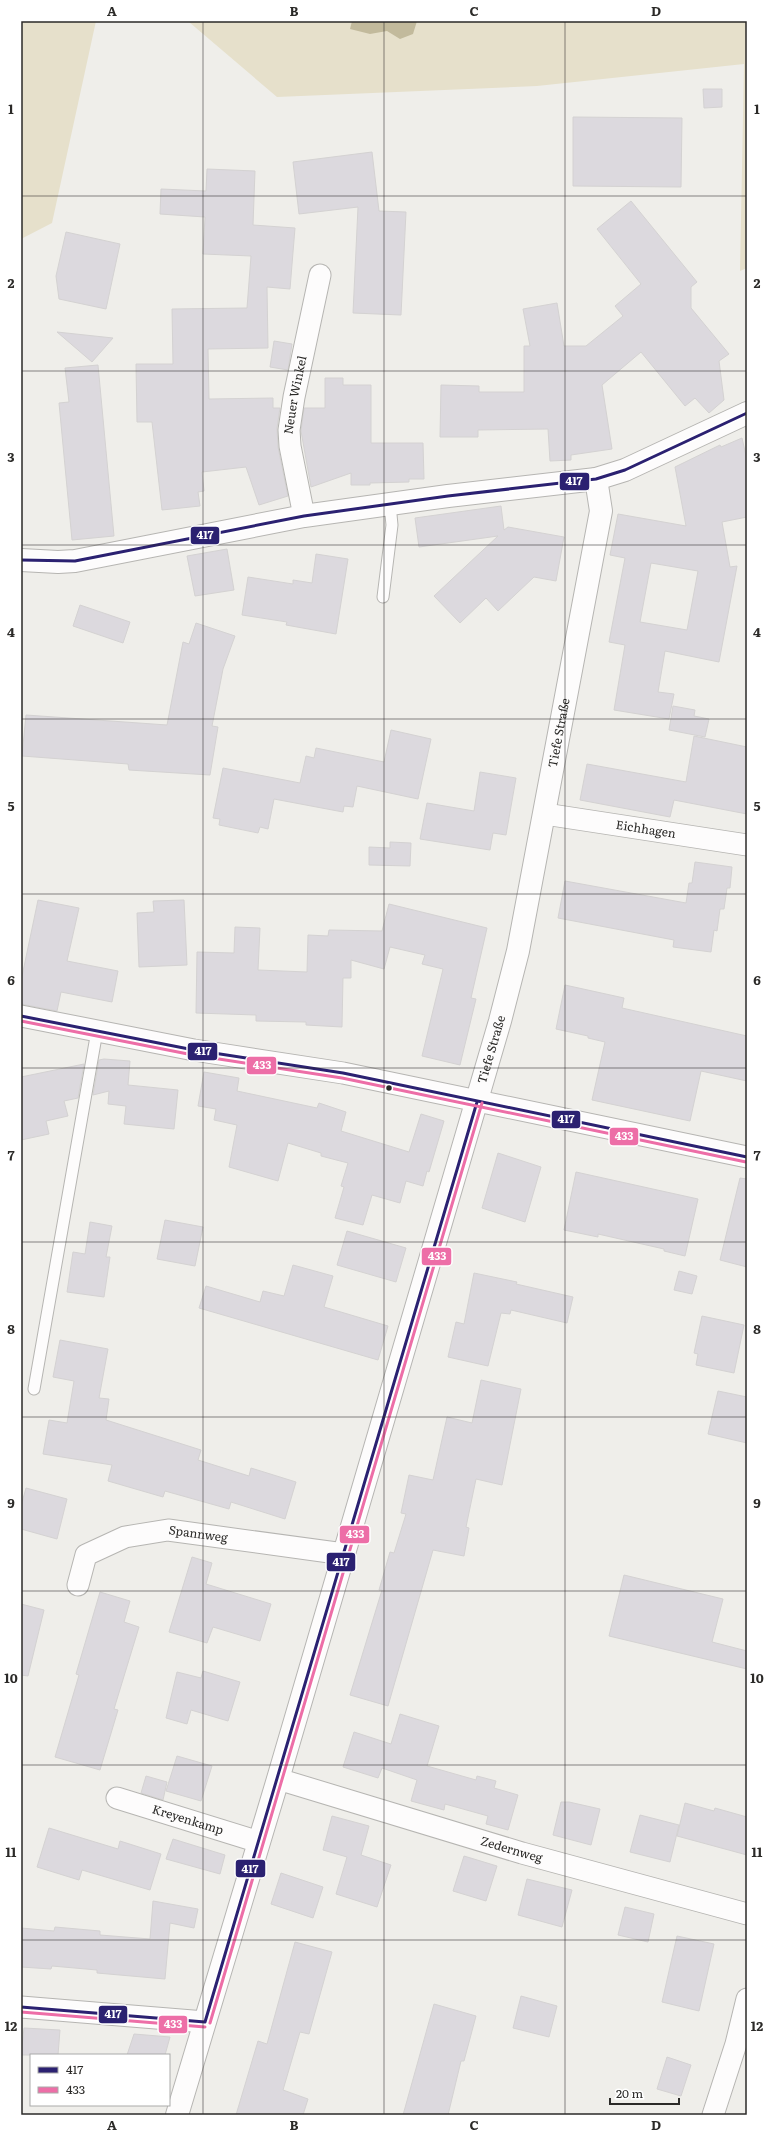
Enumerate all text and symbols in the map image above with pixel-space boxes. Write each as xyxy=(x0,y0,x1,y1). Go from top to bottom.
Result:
text: A xyxy=(107,1,117,20)
text: B xyxy=(290,1,299,20)
text: C xyxy=(469,1,479,20)
text: D xyxy=(651,1,661,20)
text: 1 xyxy=(8,99,14,118)
text: 1 xyxy=(754,99,760,118)
text: 2 xyxy=(8,273,15,292)
text: 2 xyxy=(754,273,761,292)
street label: Neuer Winkel xyxy=(278,354,311,435)
text: 3 xyxy=(7,447,15,466)
text: 3 xyxy=(753,447,761,466)
line badge: 417 xyxy=(559,472,590,491)
text: 417 xyxy=(566,472,582,488)
line badge: 417 xyxy=(190,526,220,545)
text: 417 xyxy=(197,526,213,542)
text: 4 xyxy=(7,622,15,641)
text: 4 xyxy=(753,622,761,641)
street label: Tiefe Straße xyxy=(543,696,574,769)
text: 5 xyxy=(7,796,15,815)
text: 5 xyxy=(753,796,761,815)
street label: Eichhagen xyxy=(615,815,677,842)
text: 6 xyxy=(7,970,15,989)
text: 6 xyxy=(753,970,761,989)
street label: Tiefe Straße xyxy=(472,1013,509,1085)
line badge: 417 xyxy=(187,1042,218,1061)
text: 417 xyxy=(195,1042,211,1058)
line badge: 433 xyxy=(246,1056,277,1075)
text: 433 xyxy=(253,1056,271,1072)
unlabelled marker xyxy=(384,1083,394,1093)
line badge: 417 xyxy=(551,1110,581,1129)
text: 417 xyxy=(558,1110,574,1126)
line badge: 433 xyxy=(609,1127,639,1146)
text: 433 xyxy=(615,1127,633,1143)
text: 7 xyxy=(7,1145,15,1164)
text: 7 xyxy=(753,1145,761,1164)
line badge: 433 xyxy=(421,1247,452,1266)
text: 433 xyxy=(428,1247,446,1263)
text: 8 xyxy=(7,1319,15,1338)
text: 8 xyxy=(753,1319,761,1338)
text: 9 xyxy=(7,1493,15,1512)
text: 9 xyxy=(753,1493,761,1512)
street label: Spannweg xyxy=(168,1520,229,1546)
line badge: 433 xyxy=(339,1525,370,1544)
text: 433 xyxy=(346,1525,364,1541)
line badge: 417 xyxy=(326,1552,356,1572)
text: 417 xyxy=(333,1553,349,1569)
text: 10 xyxy=(4,1668,18,1687)
text: 10 xyxy=(750,1668,764,1687)
street label: Kreyenkamp xyxy=(150,1799,226,1838)
street label: Zedernweg xyxy=(479,1831,545,1866)
text: 11 xyxy=(6,1842,17,1861)
text: 11 xyxy=(752,1842,763,1861)
line badge: 417 xyxy=(235,1859,266,1878)
text: 417 xyxy=(242,1860,258,1876)
line badge: 417 xyxy=(98,2005,128,2024)
text: 417 xyxy=(105,2005,121,2021)
line badge: 433 xyxy=(158,2015,188,2034)
text: 433 xyxy=(164,2015,182,2031)
text: 12 xyxy=(5,2016,17,2035)
text: 12 xyxy=(751,2016,763,2035)
legend xyxy=(30,2054,170,2106)
text: 417 xyxy=(66,2060,83,2078)
text: 433 xyxy=(66,2080,85,2098)
scale bar xyxy=(610,2080,679,2106)
text: 20 m xyxy=(616,2084,643,2102)
text: A xyxy=(107,2115,117,2134)
text: B xyxy=(290,2115,299,2134)
text: C xyxy=(469,2115,479,2134)
text: D xyxy=(651,2115,661,2134)

